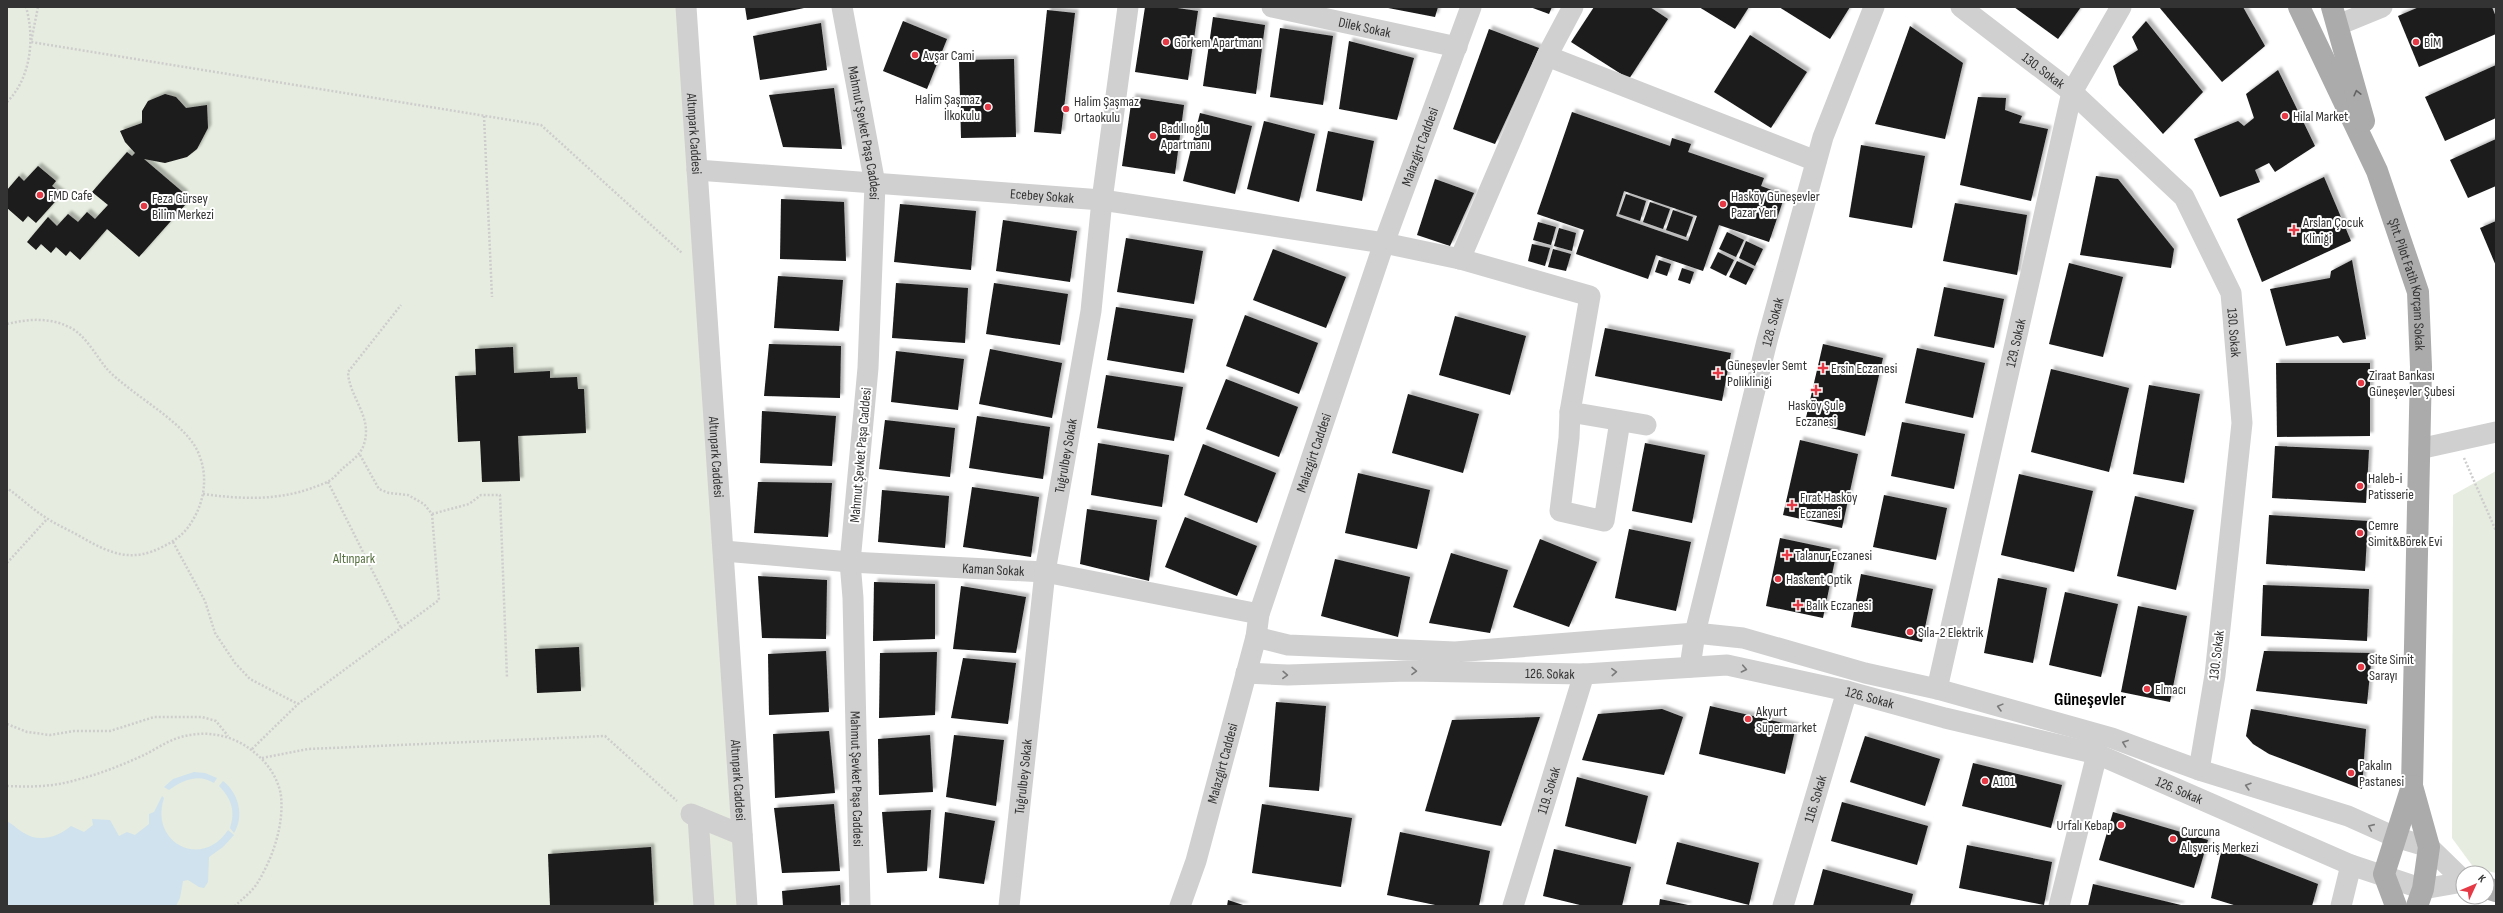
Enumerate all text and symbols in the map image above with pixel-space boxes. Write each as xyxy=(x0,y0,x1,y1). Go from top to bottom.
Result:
street label: Dilek Sokak xyxy=(1337,14,1393,42)
place label: Görkem Apartmanı xyxy=(1174,34,1262,51)
place label: BİM xyxy=(2424,34,2441,51)
marker: Görkem Apartmanı xyxy=(1161,37,1171,47)
marker: BİM xyxy=(2411,37,2421,47)
place label: Avşar Cami xyxy=(922,47,974,64)
street label: 130. Sokak xyxy=(2018,49,2069,93)
marker: Avşar Cami xyxy=(910,50,920,60)
street label: Mahmut Şevket Paşa Caddesi xyxy=(844,65,883,200)
one-way arrow xyxy=(2353,89,2361,96)
place label: Halim Şaşmaz İlkokulu xyxy=(915,91,980,124)
street label: Altınpark Caddesi xyxy=(683,92,705,175)
place label: Halim Şaşmaz Ortaokulu xyxy=(1074,93,1139,126)
marker: Halim Şaşmaz İlkokulu xyxy=(983,102,993,112)
marker: Halim Şaşmaz Ortaokulu xyxy=(1061,104,1071,114)
street label: Malazgirt Caddesi xyxy=(1398,105,1442,189)
place label: Hilal Market xyxy=(2293,108,2348,125)
marker: Hilal Market xyxy=(2280,111,2290,121)
place label: Badıllıoğlu Apartmanı xyxy=(1160,120,1210,153)
marker: Badıllıoğlu Apartmanı xyxy=(1148,131,1158,141)
street label: Ecebey Sokak xyxy=(1010,185,1075,207)
place label: FMD Cafe xyxy=(48,187,92,204)
place label: Hasköy Güneşevler Pazar Yeri xyxy=(1731,188,1820,221)
marker: FMD Cafe xyxy=(35,190,45,200)
place label: Feza Gürsey Bilim Merkezi xyxy=(152,190,214,223)
marker: Hasköy Güneşevler Pazar Yeri xyxy=(1718,199,1728,209)
marker: Feza Gürsey Bilim Merkezi xyxy=(139,201,149,211)
place label: Arslan Çocuk Kliniği xyxy=(2302,214,2364,247)
street label: Şht. Pilot Fatih Korçam Sokak xyxy=(2385,216,2428,352)
marker: Arslan Çocuk Kliniği xyxy=(2288,224,2300,236)
street label: 128. Sokak xyxy=(1758,295,1788,348)
street label: 130. Sokak xyxy=(2223,307,2244,359)
street label: 129. Sokak xyxy=(2002,316,2030,369)
place label: Güneşevler Semt Polikliniği xyxy=(1727,357,1807,390)
place label: Ersin Eczanesi xyxy=(1831,360,1897,377)
marker: Ersin Eczanesi xyxy=(1818,363,1828,373)
marker: Güneşevler Semt Polikliniği xyxy=(1712,367,1724,379)
place label: Ziraat Bankası Güneşevler Şubesi xyxy=(2369,367,2455,400)
marker: Ziraat Bankası Güneşevler Şubesi xyxy=(2356,378,2366,388)
marker: Hasköy Şule Eczanesi xyxy=(1811,385,1821,395)
street label: Mahmut Şevket Paşa Caddesi xyxy=(846,387,875,523)
place label: Hasköy Şule Eczanesi xyxy=(1788,397,1844,430)
street label: Malazgirt Caddesi xyxy=(1293,411,1335,495)
street label: Altınpark Caddesi xyxy=(705,415,727,498)
street label: Tuğrulbey Sokak xyxy=(1051,417,1081,494)
place label: Haleb-i Patisserie xyxy=(2368,470,2414,503)
marker: Haleb-i Patisserie xyxy=(2355,481,2365,491)
place label: Fırat Hasköy Eczanesi xyxy=(1800,489,1858,522)
marker: Fırat Hasköy Eczanesi xyxy=(1787,500,1797,510)
place label: Cemre Simit&Börek Evi xyxy=(2368,517,2442,550)
marker: Cemre Simit&Börek Evi xyxy=(2355,528,2365,538)
place label: Talanur Eczanesi xyxy=(1795,547,1872,564)
park label: Altınpark xyxy=(332,550,376,567)
marker: Talanur Eczanesi xyxy=(1782,550,1792,560)
street label: Kaman Sokak xyxy=(962,560,1025,580)
place label: Haskent Optik xyxy=(1786,571,1852,588)
marker: Haskent Optik xyxy=(1773,574,1783,584)
place label: Balık Eczanesi xyxy=(1806,597,1871,614)
marker: Balık Eczanesi xyxy=(1793,600,1803,610)
place label: Sıla-2 Elektrik xyxy=(1918,624,1984,641)
marker: Sıla-2 Elektrik xyxy=(1905,627,1915,637)
street label: 130. Sokak xyxy=(2205,629,2228,681)
place label: Site Simit Sarayı xyxy=(2369,651,2414,684)
marker: Site Simit Sarayı xyxy=(2356,662,2366,672)
one-way arrow xyxy=(1741,664,1747,672)
street label: 126. Sokak xyxy=(1525,665,1575,683)
one-way arrow xyxy=(1411,667,1417,675)
one-way arrow xyxy=(1611,667,1617,676)
one-way arrow xyxy=(1282,671,1288,679)
place label: Elmacı xyxy=(2155,681,2186,698)
street label: 126. Sokak xyxy=(1844,683,1897,713)
marker: Elmacı xyxy=(2142,684,2152,694)
district label: Güneşevler xyxy=(2054,689,2126,710)
place label: Akyurt Süpermarket xyxy=(1755,703,1817,736)
one-way arrow xyxy=(1997,704,2003,712)
street label: Mahmut Şevket Paşa Caddesi xyxy=(847,711,867,847)
marker: Akyurt Süpermarket xyxy=(1743,714,1753,724)
street label: Malazgirt Caddesi xyxy=(1204,721,1242,805)
street label: Altınpark Caddesi xyxy=(727,738,749,821)
street label: Tuğrulbey Sokak xyxy=(1011,738,1036,815)
one-way arrow xyxy=(2121,740,2128,748)
place label: Pakalın Pastanesi xyxy=(2359,757,2404,790)
street label: 119. Sokak xyxy=(1534,764,1564,816)
marker: Pakalın Pastanesi xyxy=(2346,768,2356,778)
street label: 116. Sokak xyxy=(1800,773,1831,824)
place label: A101 xyxy=(1992,773,2015,790)
street label: 126. Sokak xyxy=(2153,773,2206,808)
marker: A101 xyxy=(1980,776,1990,786)
one-way arrow xyxy=(2244,782,2251,790)
place label: Urfalı Kebap xyxy=(2056,817,2113,834)
marker: Urfalı Kebap xyxy=(2116,820,2126,830)
place label: Curcuna Alışveriş Merkezi xyxy=(2180,823,2259,856)
one-way arrow xyxy=(2367,823,2374,831)
marker: Curcuna Alışveriş Merkezi xyxy=(2168,834,2178,844)
north arrow xyxy=(2455,865,2495,905)
text: K xyxy=(2475,872,2489,885)

